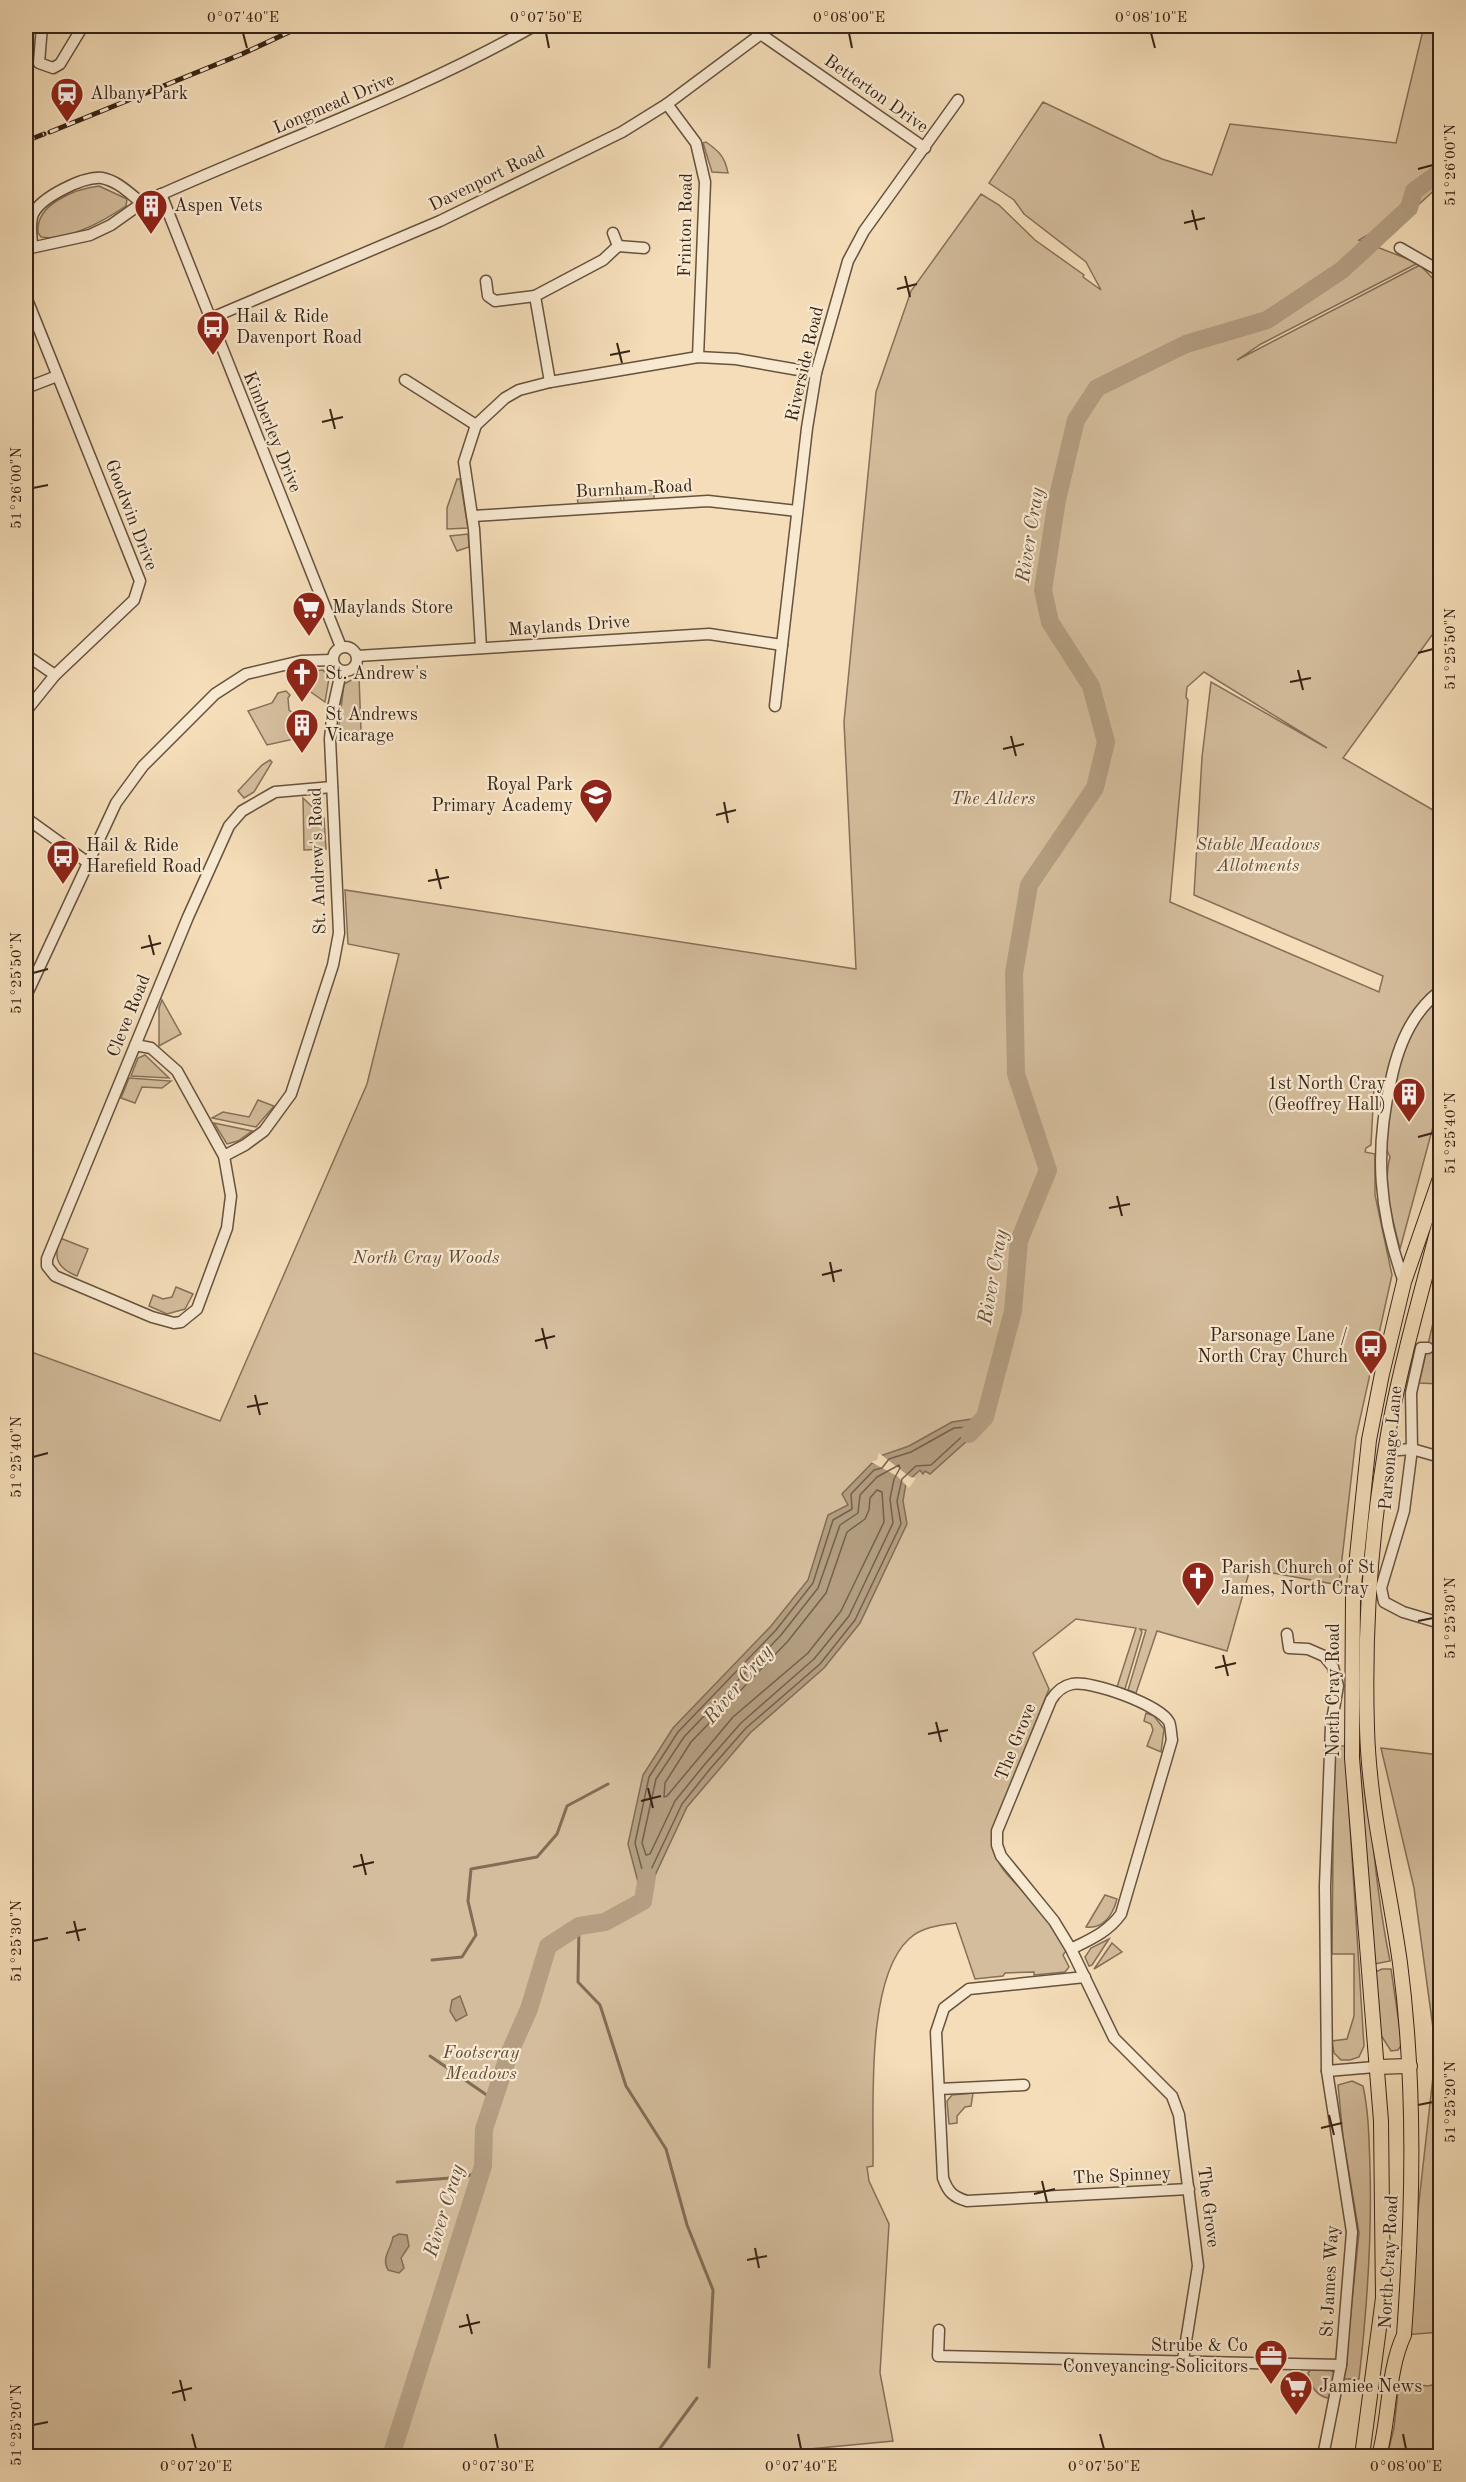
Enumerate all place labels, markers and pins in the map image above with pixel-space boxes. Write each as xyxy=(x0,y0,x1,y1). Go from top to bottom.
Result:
station icon: Albany Park xyxy=(49,76,85,123)
place label: Albany Park xyxy=(90,85,188,103)
building icon: Aspen Vets xyxy=(133,188,169,235)
place label: Aspen Vets xyxy=(174,197,263,215)
place label: Hail & Ride Davenport Road xyxy=(236,308,362,347)
bus stop icon: Hail & Ride Davenport Road xyxy=(195,309,231,356)
supermarket icon: Maylands Store xyxy=(291,590,327,637)
place label: Maylands Store xyxy=(332,599,453,617)
church icon: St. Andrew's xyxy=(284,656,320,703)
place label: St. Andrew's xyxy=(325,665,427,683)
place label: St Andrews Vicarage xyxy=(325,706,418,745)
building icon: St Andrews Vicarage xyxy=(284,707,320,754)
place label: Royal Park Primary Academy xyxy=(431,776,573,815)
school or university icon: Royal Park Primary Academy xyxy=(578,777,614,824)
place label: Hail & Ride Harefield Road xyxy=(86,837,202,876)
bus stop icon: Hail & Ride Harefield Road xyxy=(45,838,81,885)
place label: 1st North Cray (Geoffrey Hall) xyxy=(1268,1075,1386,1114)
building icon: 1st North Cray (Geoffrey Hall) xyxy=(1391,1076,1427,1123)
place label: Parsonage Lane / North Cray Church xyxy=(1198,1327,1348,1366)
bus stop icon: Parsonage Lane / North Cray Church xyxy=(1353,1328,1389,1375)
place label: Parish Church of St James, North Cray xyxy=(1221,1559,1375,1598)
church icon: Parish Church of St James, North Cray xyxy=(1180,1560,1216,1607)
place label: Strube & Co Conveyancing Solicitors xyxy=(1063,2337,1248,2376)
office icon: Strube & Co Conveyancing Solicitors xyxy=(1253,2338,1289,2385)
supermarket icon: Jamiee News xyxy=(1278,2369,1314,2416)
place label: Jamiee News xyxy=(1319,2378,1422,2396)

